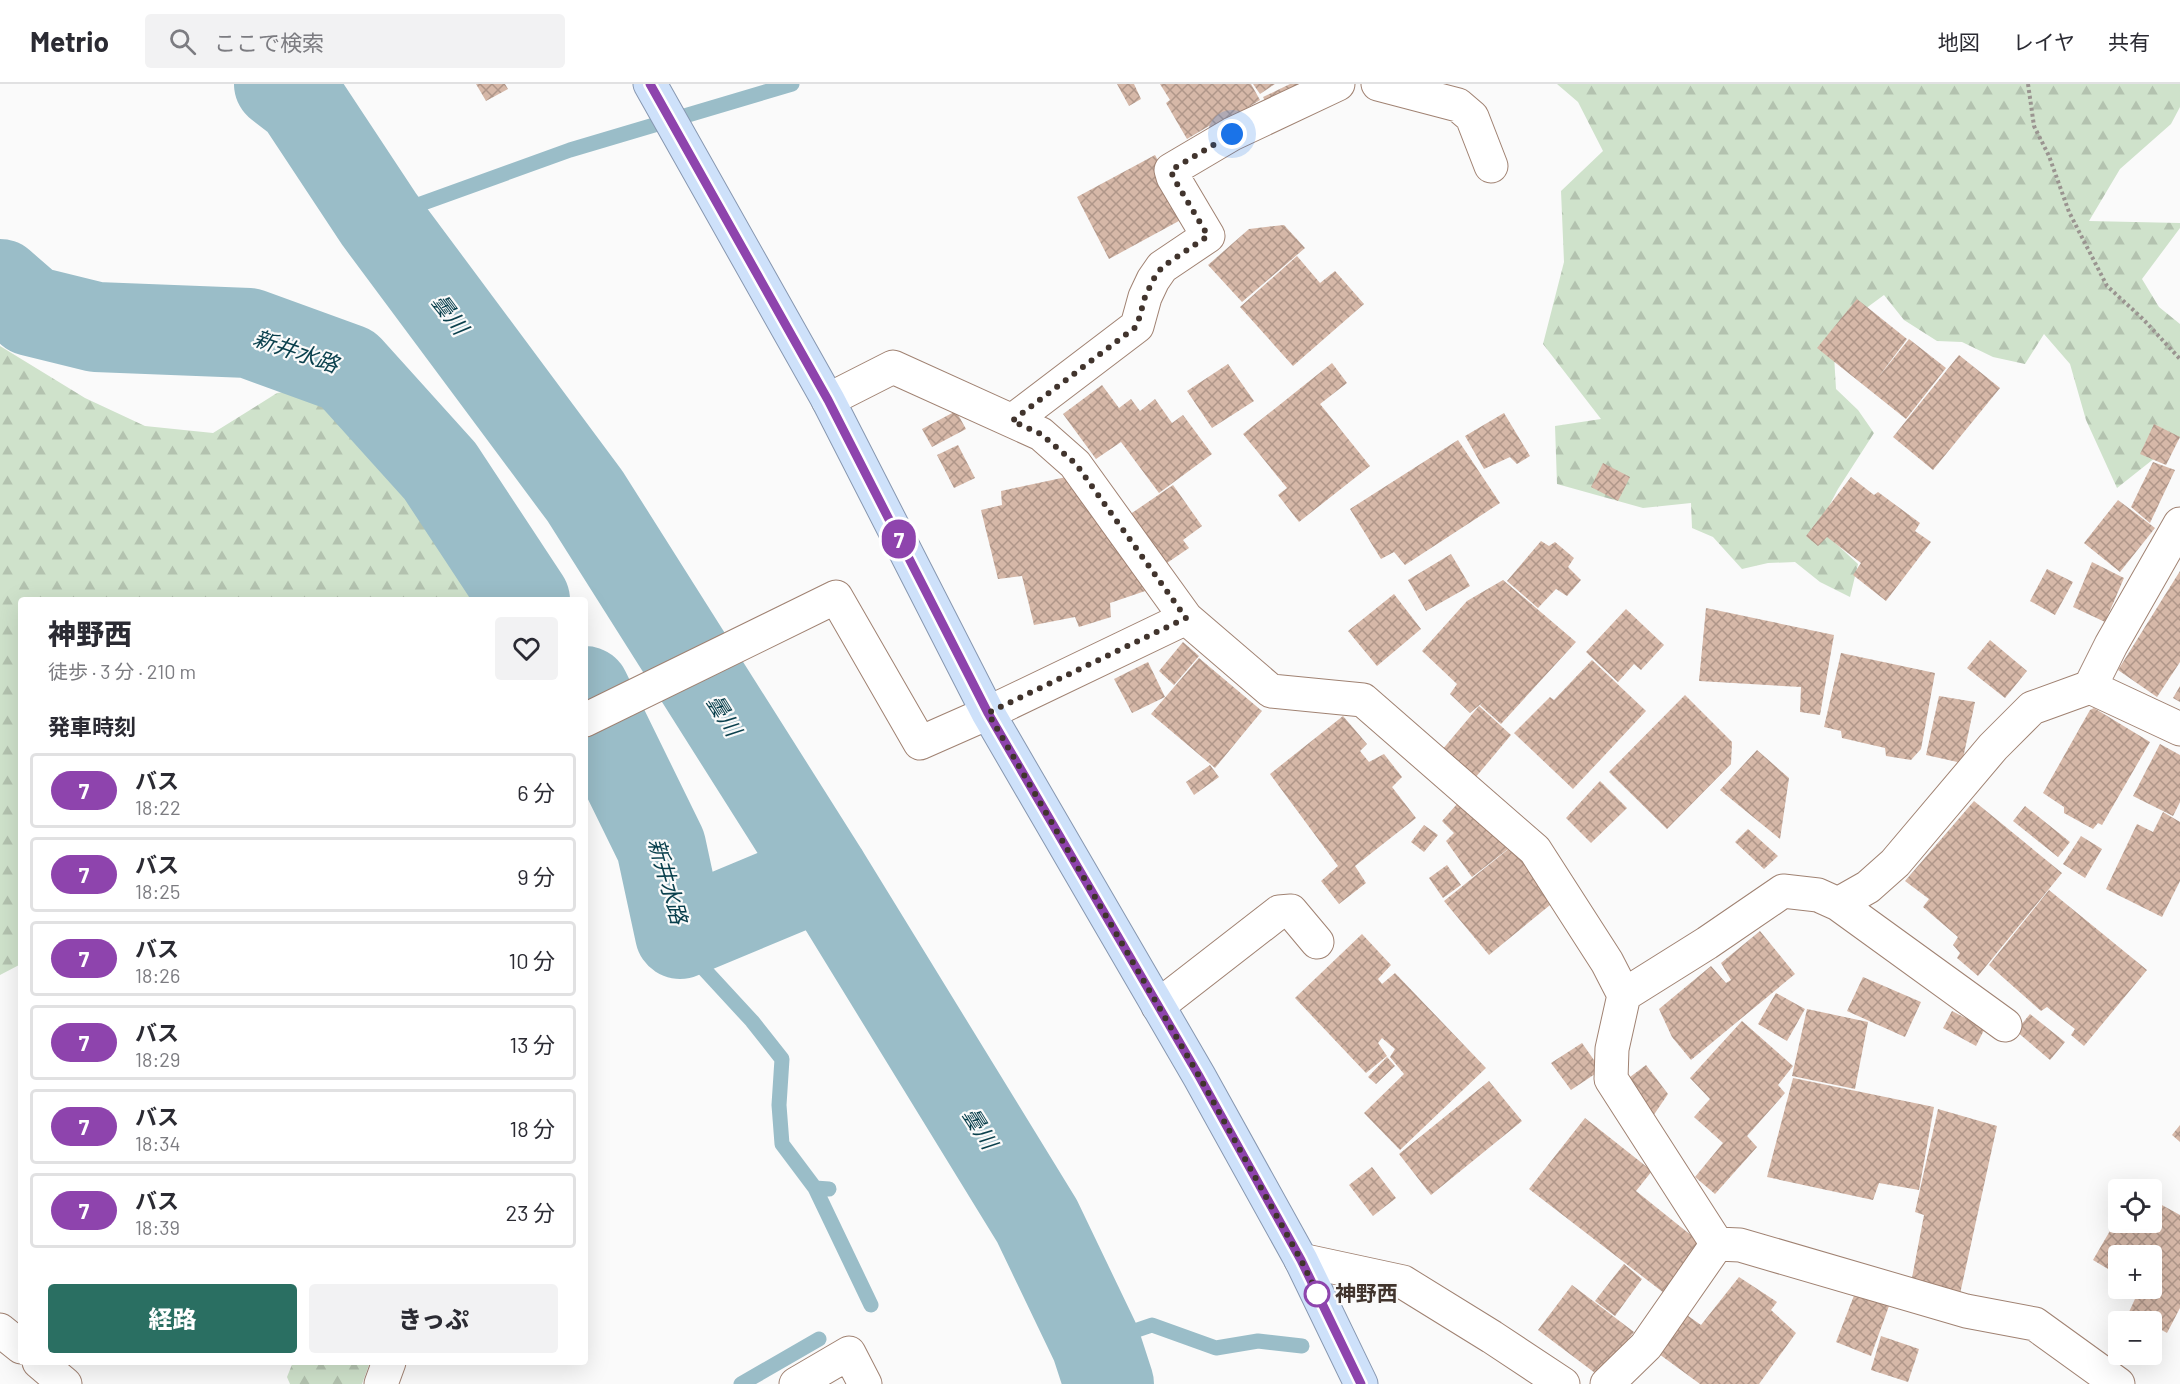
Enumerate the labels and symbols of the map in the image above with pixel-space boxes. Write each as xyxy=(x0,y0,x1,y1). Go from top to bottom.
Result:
your location xyxy=(1217,119,1247,149)
water label: 曇川 xyxy=(427,288,476,340)
water label: 新井水路 xyxy=(250,323,344,377)
line badge: 7 xyxy=(880,520,918,558)
water label: 曇川 xyxy=(702,689,749,742)
water label: 新井水路 xyxy=(644,835,694,929)
water label: 曇川 xyxy=(958,1102,1005,1155)
place label: 神野西 xyxy=(1335,1280,1398,1305)
marker: 神野西 xyxy=(1304,1281,1330,1307)

